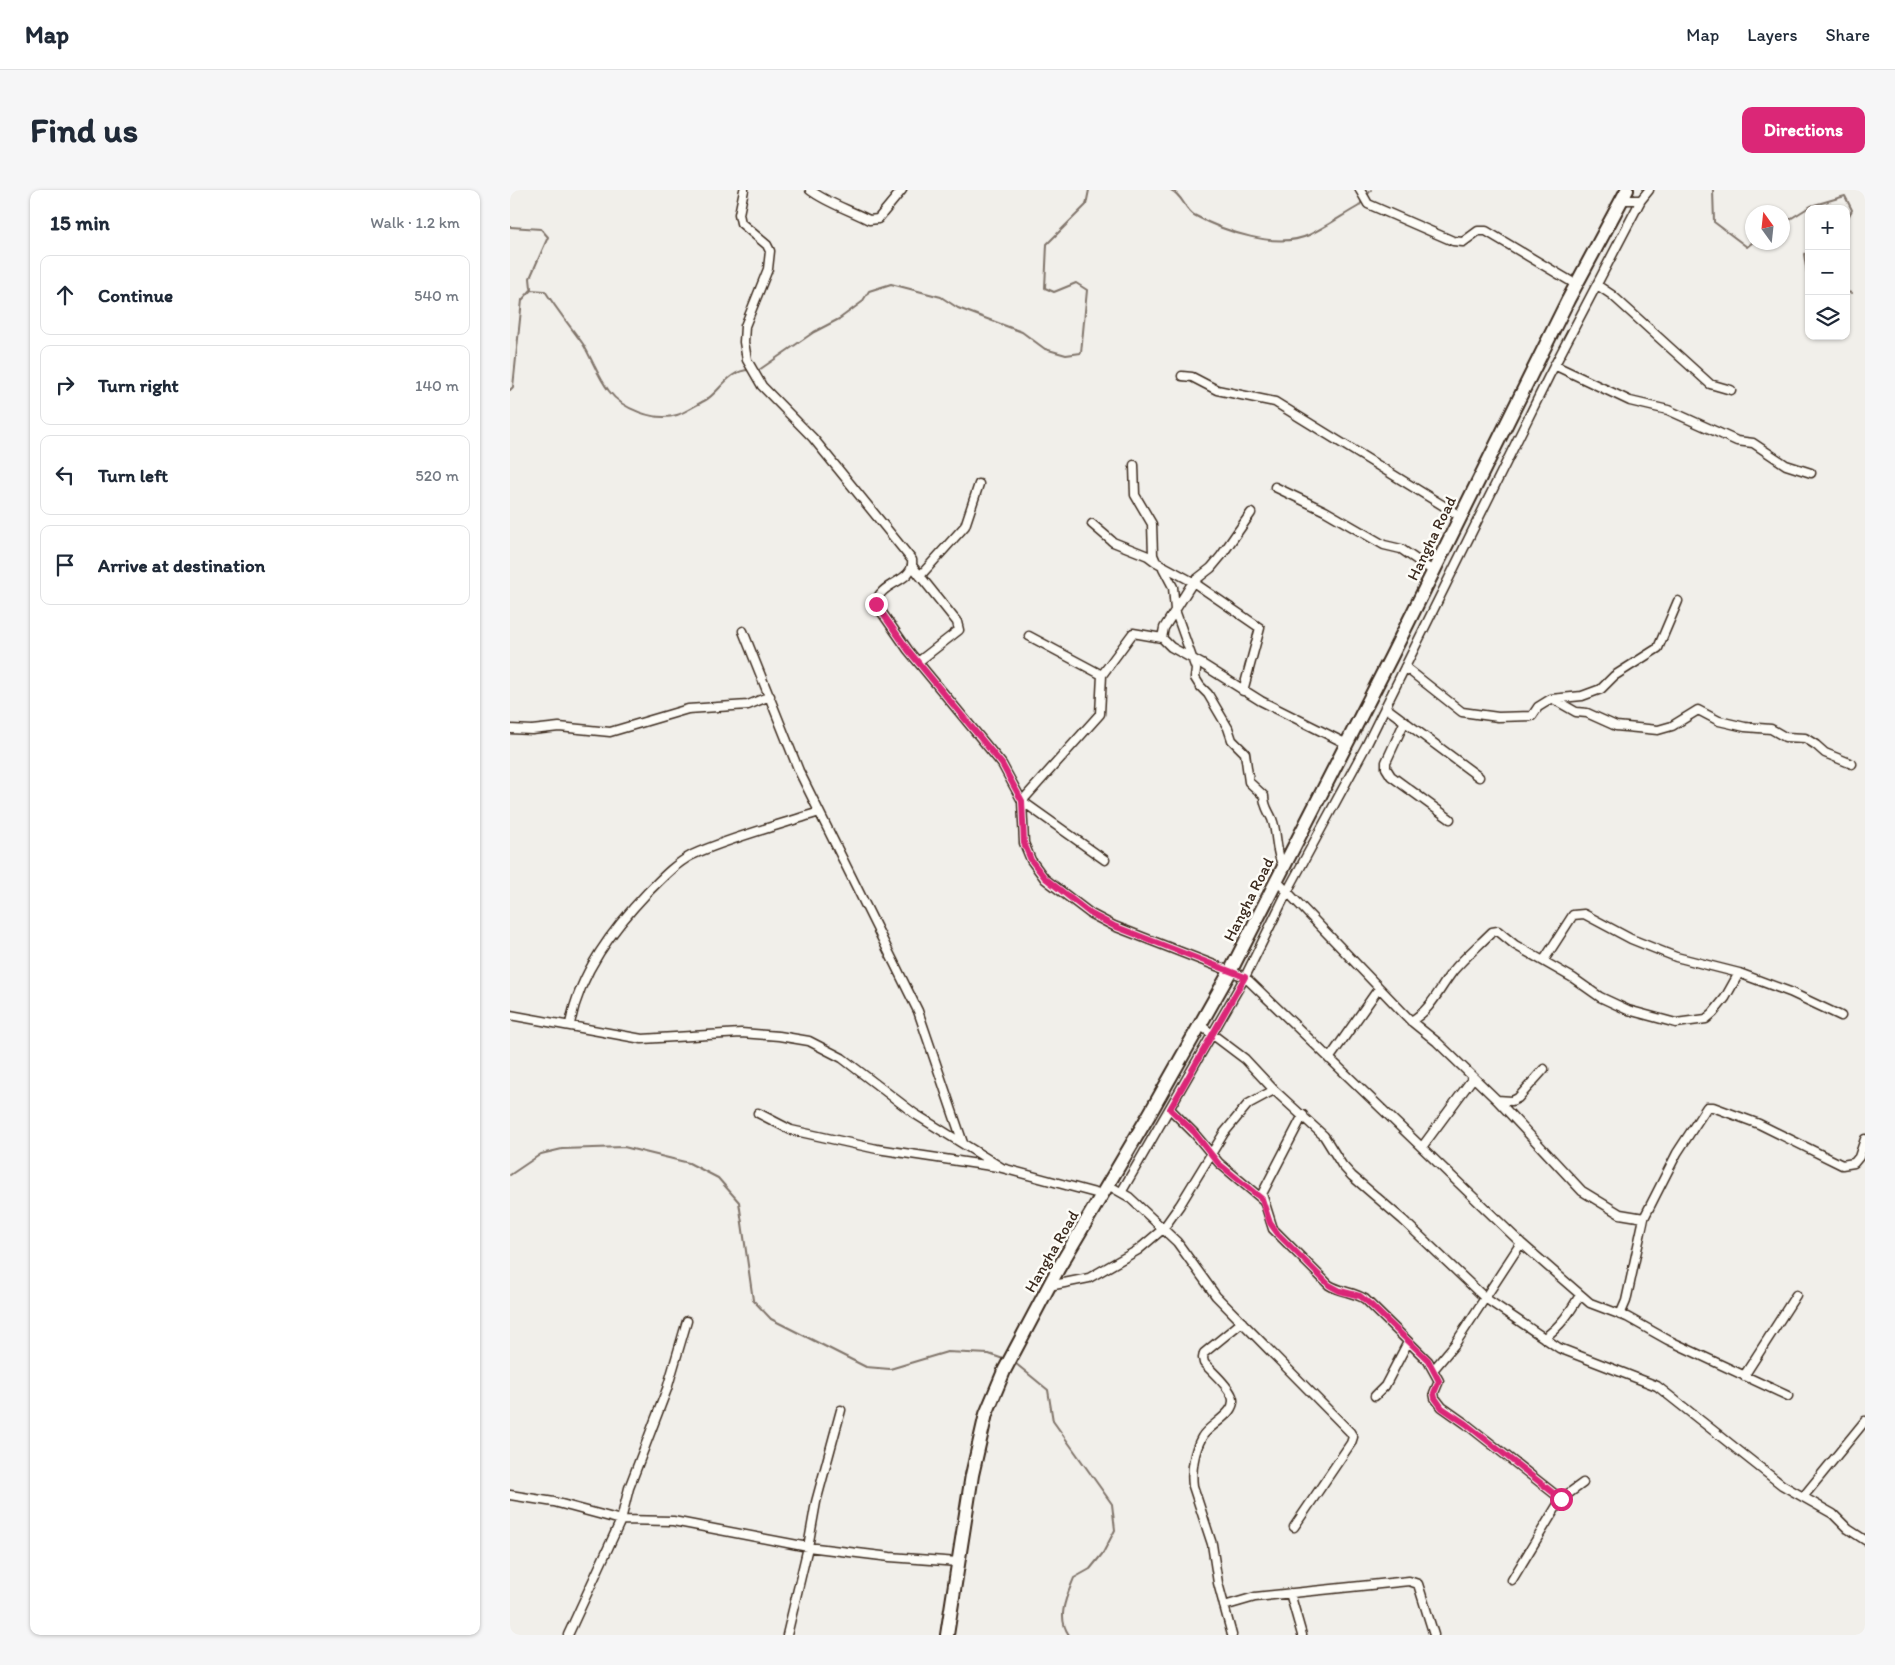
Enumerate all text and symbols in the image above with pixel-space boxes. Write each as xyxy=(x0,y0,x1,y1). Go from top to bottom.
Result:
text: Map xyxy=(25,20,69,49)
text: Map xyxy=(1686,24,1719,46)
text: Layers xyxy=(1747,24,1797,46)
text: Share xyxy=(1825,24,1870,46)
button: Directions xyxy=(1742,107,1865,153)
text: Find us xyxy=(30,109,138,151)
north arrow xyxy=(1745,205,1790,250)
map controls xyxy=(1805,205,1850,340)
button: + xyxy=(1805,205,1850,250)
text: 15 min xyxy=(50,210,110,235)
text: Walk · 1.2 km xyxy=(370,213,460,232)
button: − xyxy=(1805,250,1850,295)
icon: ahead xyxy=(51,281,79,309)
text: Continue xyxy=(98,284,173,307)
text: 540 m xyxy=(414,286,459,305)
button: layers xyxy=(1805,295,1850,340)
icon: right xyxy=(51,371,79,399)
text: Turn right xyxy=(98,374,179,397)
text: 140 m xyxy=(415,376,459,395)
icon: left xyxy=(51,461,79,489)
text: Turn left xyxy=(98,464,168,487)
text: 520 m xyxy=(415,466,459,485)
street label: Hangha Road xyxy=(1403,493,1460,584)
icon: arrive xyxy=(51,551,79,579)
text: Arrive at destination xyxy=(98,554,265,577)
route end xyxy=(865,593,888,616)
street label: Hangha Road xyxy=(1219,854,1278,944)
street label: Hangha Road xyxy=(1020,1207,1083,1296)
route start xyxy=(1550,1488,1573,1511)

